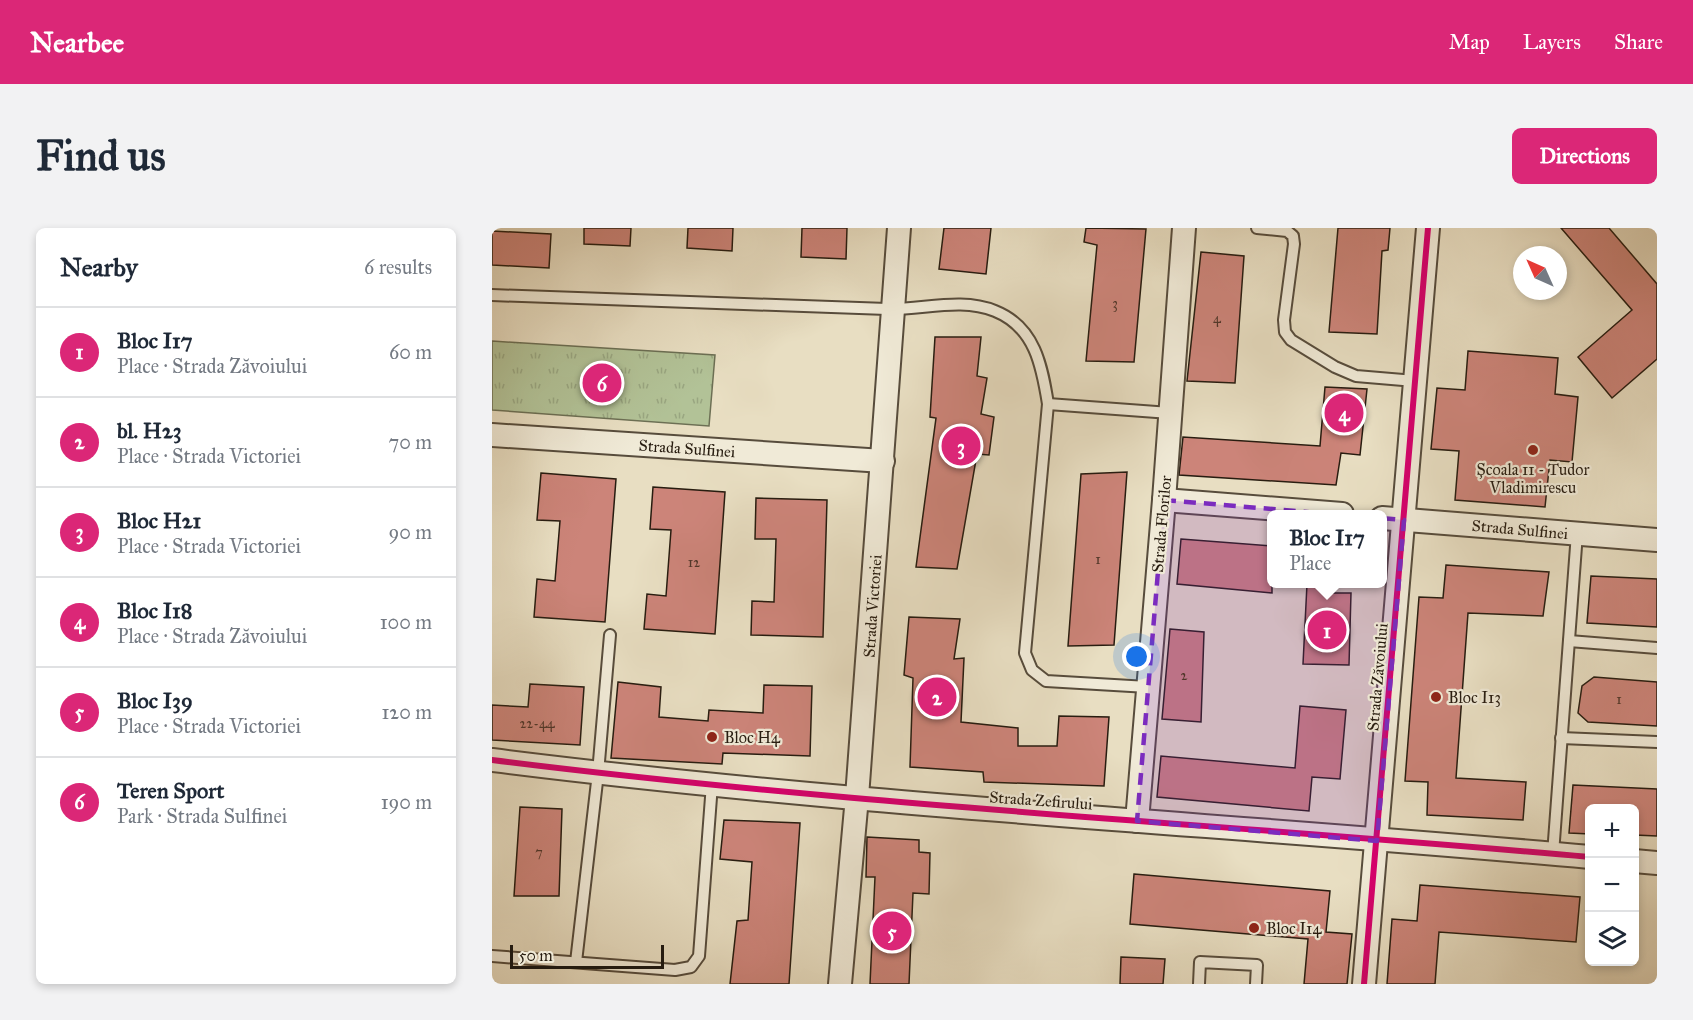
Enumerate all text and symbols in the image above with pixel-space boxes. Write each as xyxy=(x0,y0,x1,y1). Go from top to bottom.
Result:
text: Nearbee xyxy=(30,25,124,60)
text: Map xyxy=(1449,29,1490,55)
text: Layers xyxy=(1523,29,1581,55)
text: Share xyxy=(1614,29,1663,55)
button: Directions xyxy=(1512,128,1657,184)
text: Find us xyxy=(36,130,166,182)
north arrow xyxy=(1513,246,1567,300)
text: Nearby xyxy=(60,251,138,283)
text: 6 results xyxy=(364,255,432,279)
house number: 3 xyxy=(1112,295,1118,312)
house number: 4 xyxy=(1213,310,1222,327)
text: Bloc I17 xyxy=(117,327,193,354)
text: 1 xyxy=(76,340,83,364)
text: 60 m xyxy=(389,340,432,364)
text: Place · Strada Zăvoiului xyxy=(117,354,307,378)
pin: 6 xyxy=(582,360,622,406)
pin: 4 xyxy=(1324,390,1364,435)
text: bl. H23 xyxy=(117,417,182,444)
pin: 3 xyxy=(942,424,980,468)
text: 2 xyxy=(75,430,84,454)
text: 70 m xyxy=(389,430,432,454)
street label: Strada Sulfinei xyxy=(638,436,737,461)
marker: Școala 11 - Tudor Vladimirescu xyxy=(1526,443,1540,457)
text: Place · Strada Victoriei xyxy=(117,444,301,468)
place label: Școala 11 - Tudor Vladimirescu xyxy=(1477,460,1589,497)
street label: Strada Florilor xyxy=(1148,475,1175,573)
text: Bloc H21 xyxy=(117,507,201,534)
popup xyxy=(1267,510,1387,588)
street label: Strada Sulfinei xyxy=(1471,516,1570,543)
text: 3 xyxy=(76,520,84,544)
text: 90 m xyxy=(389,520,432,544)
text: Bloc I17 xyxy=(1289,524,1365,551)
text: Place · Strada Victoriei xyxy=(117,534,301,558)
house number: 1 xyxy=(1095,551,1101,568)
text: Place xyxy=(1289,551,1331,575)
street label: Strada Victoriei xyxy=(859,553,886,658)
house number: 12 xyxy=(688,554,700,571)
text: Bloc I18 xyxy=(117,597,193,624)
pin: 1 xyxy=(1308,608,1346,652)
text: 4 xyxy=(74,610,85,634)
text: 100 m xyxy=(380,610,432,634)
street label: Strada Zăvoiului xyxy=(1363,622,1392,732)
text: Place · Strada Zăvoiului xyxy=(117,624,307,648)
your location xyxy=(1122,642,1151,671)
house number: 2 xyxy=(1181,667,1188,684)
pin: 2 xyxy=(918,674,956,720)
text: Bloc I39 xyxy=(117,687,193,714)
place label: Bloc I13 xyxy=(1448,688,1501,707)
marker: Bloc I13 xyxy=(1429,690,1443,704)
house number: 1 xyxy=(1616,691,1622,708)
text: 5 xyxy=(75,700,84,724)
text: 120 m xyxy=(381,700,432,724)
text: Place · Strada Victoriei xyxy=(117,714,301,738)
house number: 22-44 xyxy=(519,715,556,732)
place label: Bloc H4 xyxy=(724,728,781,747)
marker: Bloc H4 xyxy=(705,730,719,744)
text: Teren Sport xyxy=(117,777,224,804)
street label: Strada Zefirului xyxy=(989,787,1094,814)
text: 6 xyxy=(74,790,85,814)
text: 190 m xyxy=(381,790,432,814)
text: Park · Strada Sulfinei xyxy=(117,804,287,828)
map controls xyxy=(1585,804,1639,966)
button: + xyxy=(1585,804,1639,858)
house number: 7 xyxy=(535,844,543,861)
button: − xyxy=(1585,858,1639,912)
pin: 5 xyxy=(872,908,912,954)
button: layers xyxy=(1585,912,1639,966)
place label: Bloc I14 xyxy=(1266,919,1322,938)
marker: Bloc I14 xyxy=(1247,921,1261,935)
scale bar xyxy=(510,942,664,970)
text: 50 m xyxy=(519,946,553,965)

